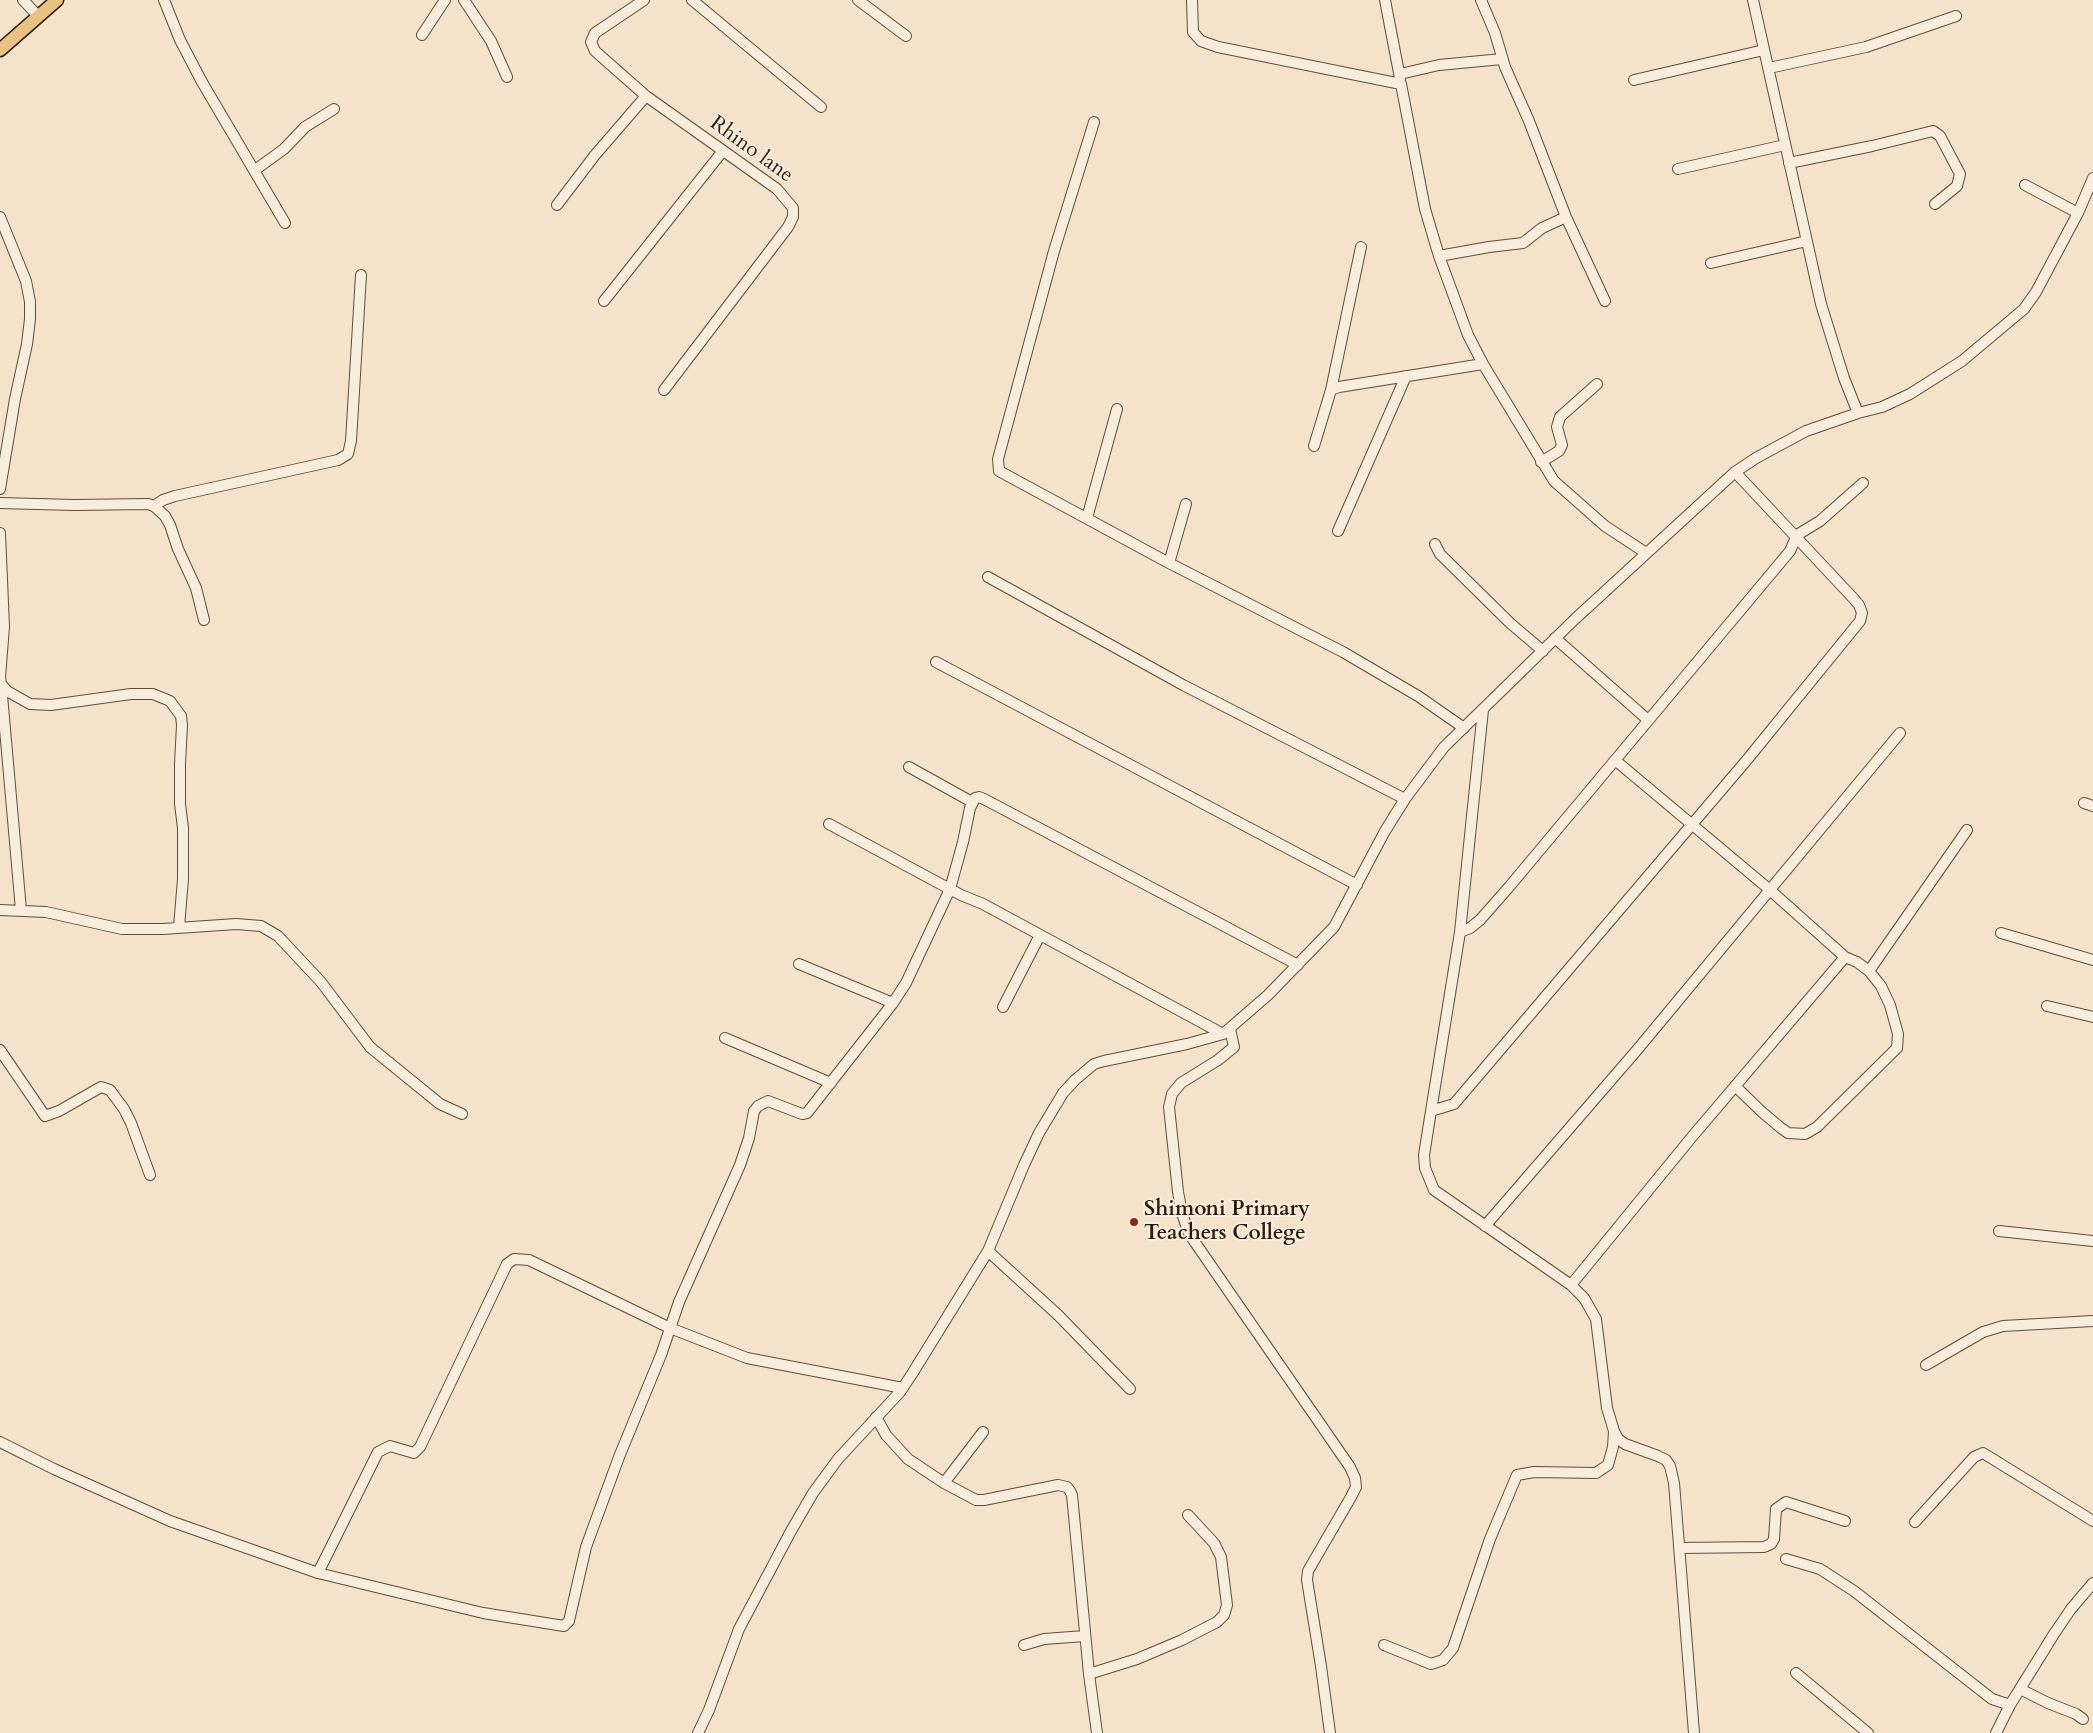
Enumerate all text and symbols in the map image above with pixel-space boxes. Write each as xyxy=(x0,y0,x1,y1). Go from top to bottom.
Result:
street label: Rhino lane xyxy=(704,111,798,189)
place label: Shimoni Primary Teachers College xyxy=(1144,1197,1310,1247)
marker: Shimoni Primary Teachers College xyxy=(1128,1216,1140,1228)

